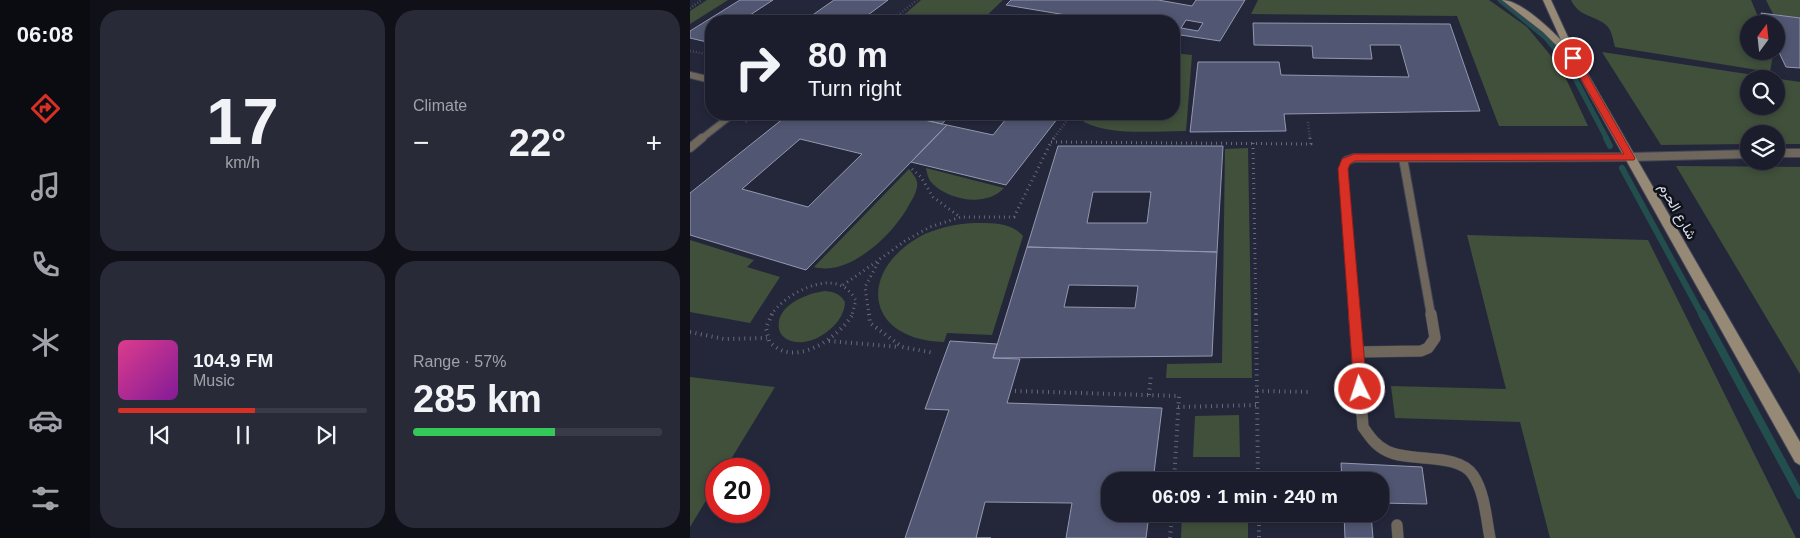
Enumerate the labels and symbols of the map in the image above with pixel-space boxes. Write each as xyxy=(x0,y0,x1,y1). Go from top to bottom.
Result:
north arrow xyxy=(1740,15,1785,60)
pin xyxy=(1552,37,1594,79)
street label: شارع الحرم xyxy=(1653,180,1700,243)
position arrow xyxy=(1333,362,1385,414)
speed limit sign: 20 xyxy=(705,458,770,523)

